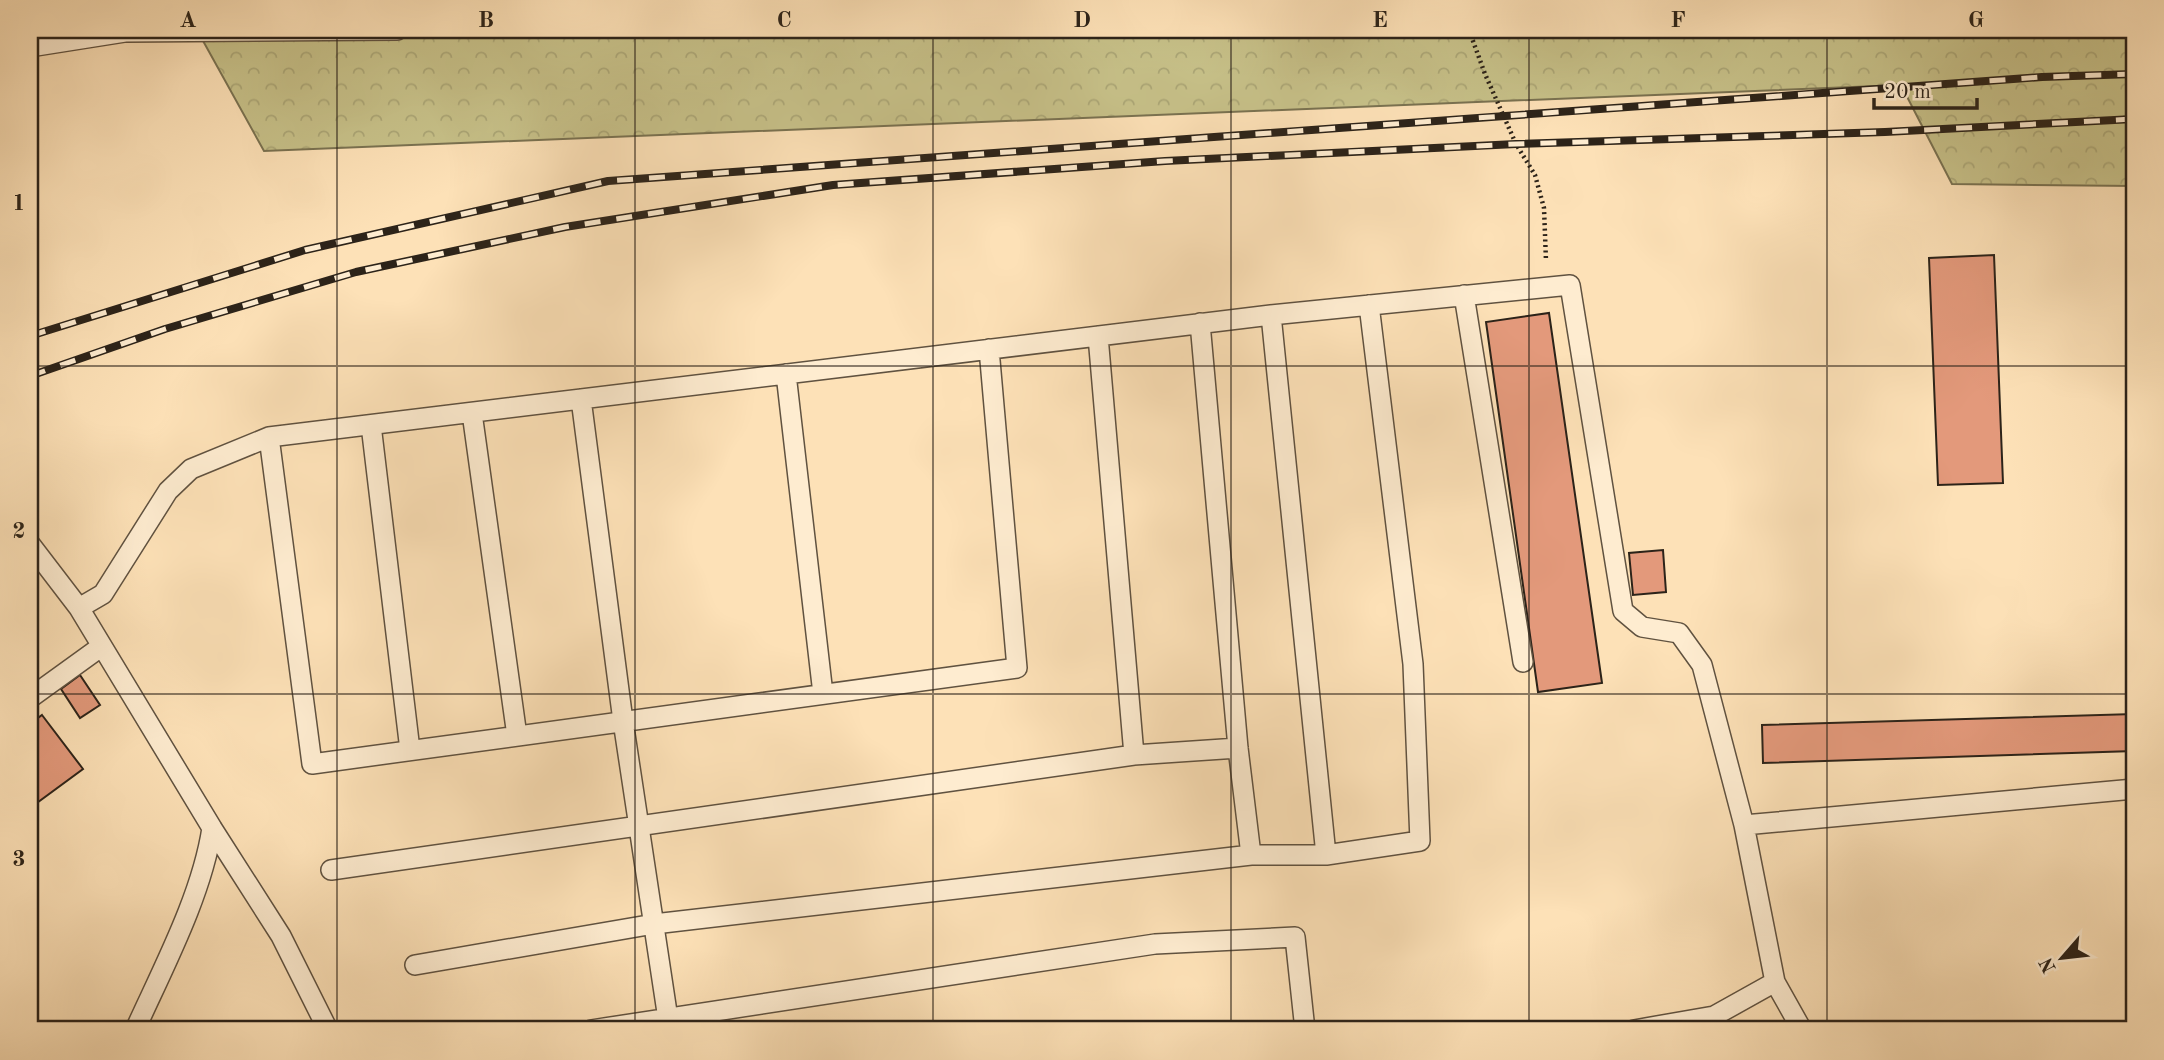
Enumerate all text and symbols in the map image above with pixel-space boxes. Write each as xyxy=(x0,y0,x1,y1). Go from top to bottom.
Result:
text: A xyxy=(179,9,197,32)
text: B xyxy=(478,9,494,32)
text: C xyxy=(776,9,792,32)
text: D xyxy=(1073,9,1091,32)
text: E xyxy=(1372,9,1388,32)
text: F xyxy=(1670,9,1686,32)
text: G xyxy=(1968,9,1984,32)
scale bar xyxy=(1874,66,1977,110)
text: 20 m xyxy=(1884,82,1931,103)
text: 1 xyxy=(12,192,26,215)
text: 2 xyxy=(12,520,26,543)
text: 3 xyxy=(12,848,26,871)
north arrow xyxy=(2028,923,2098,993)
text: N xyxy=(2037,954,2061,976)

